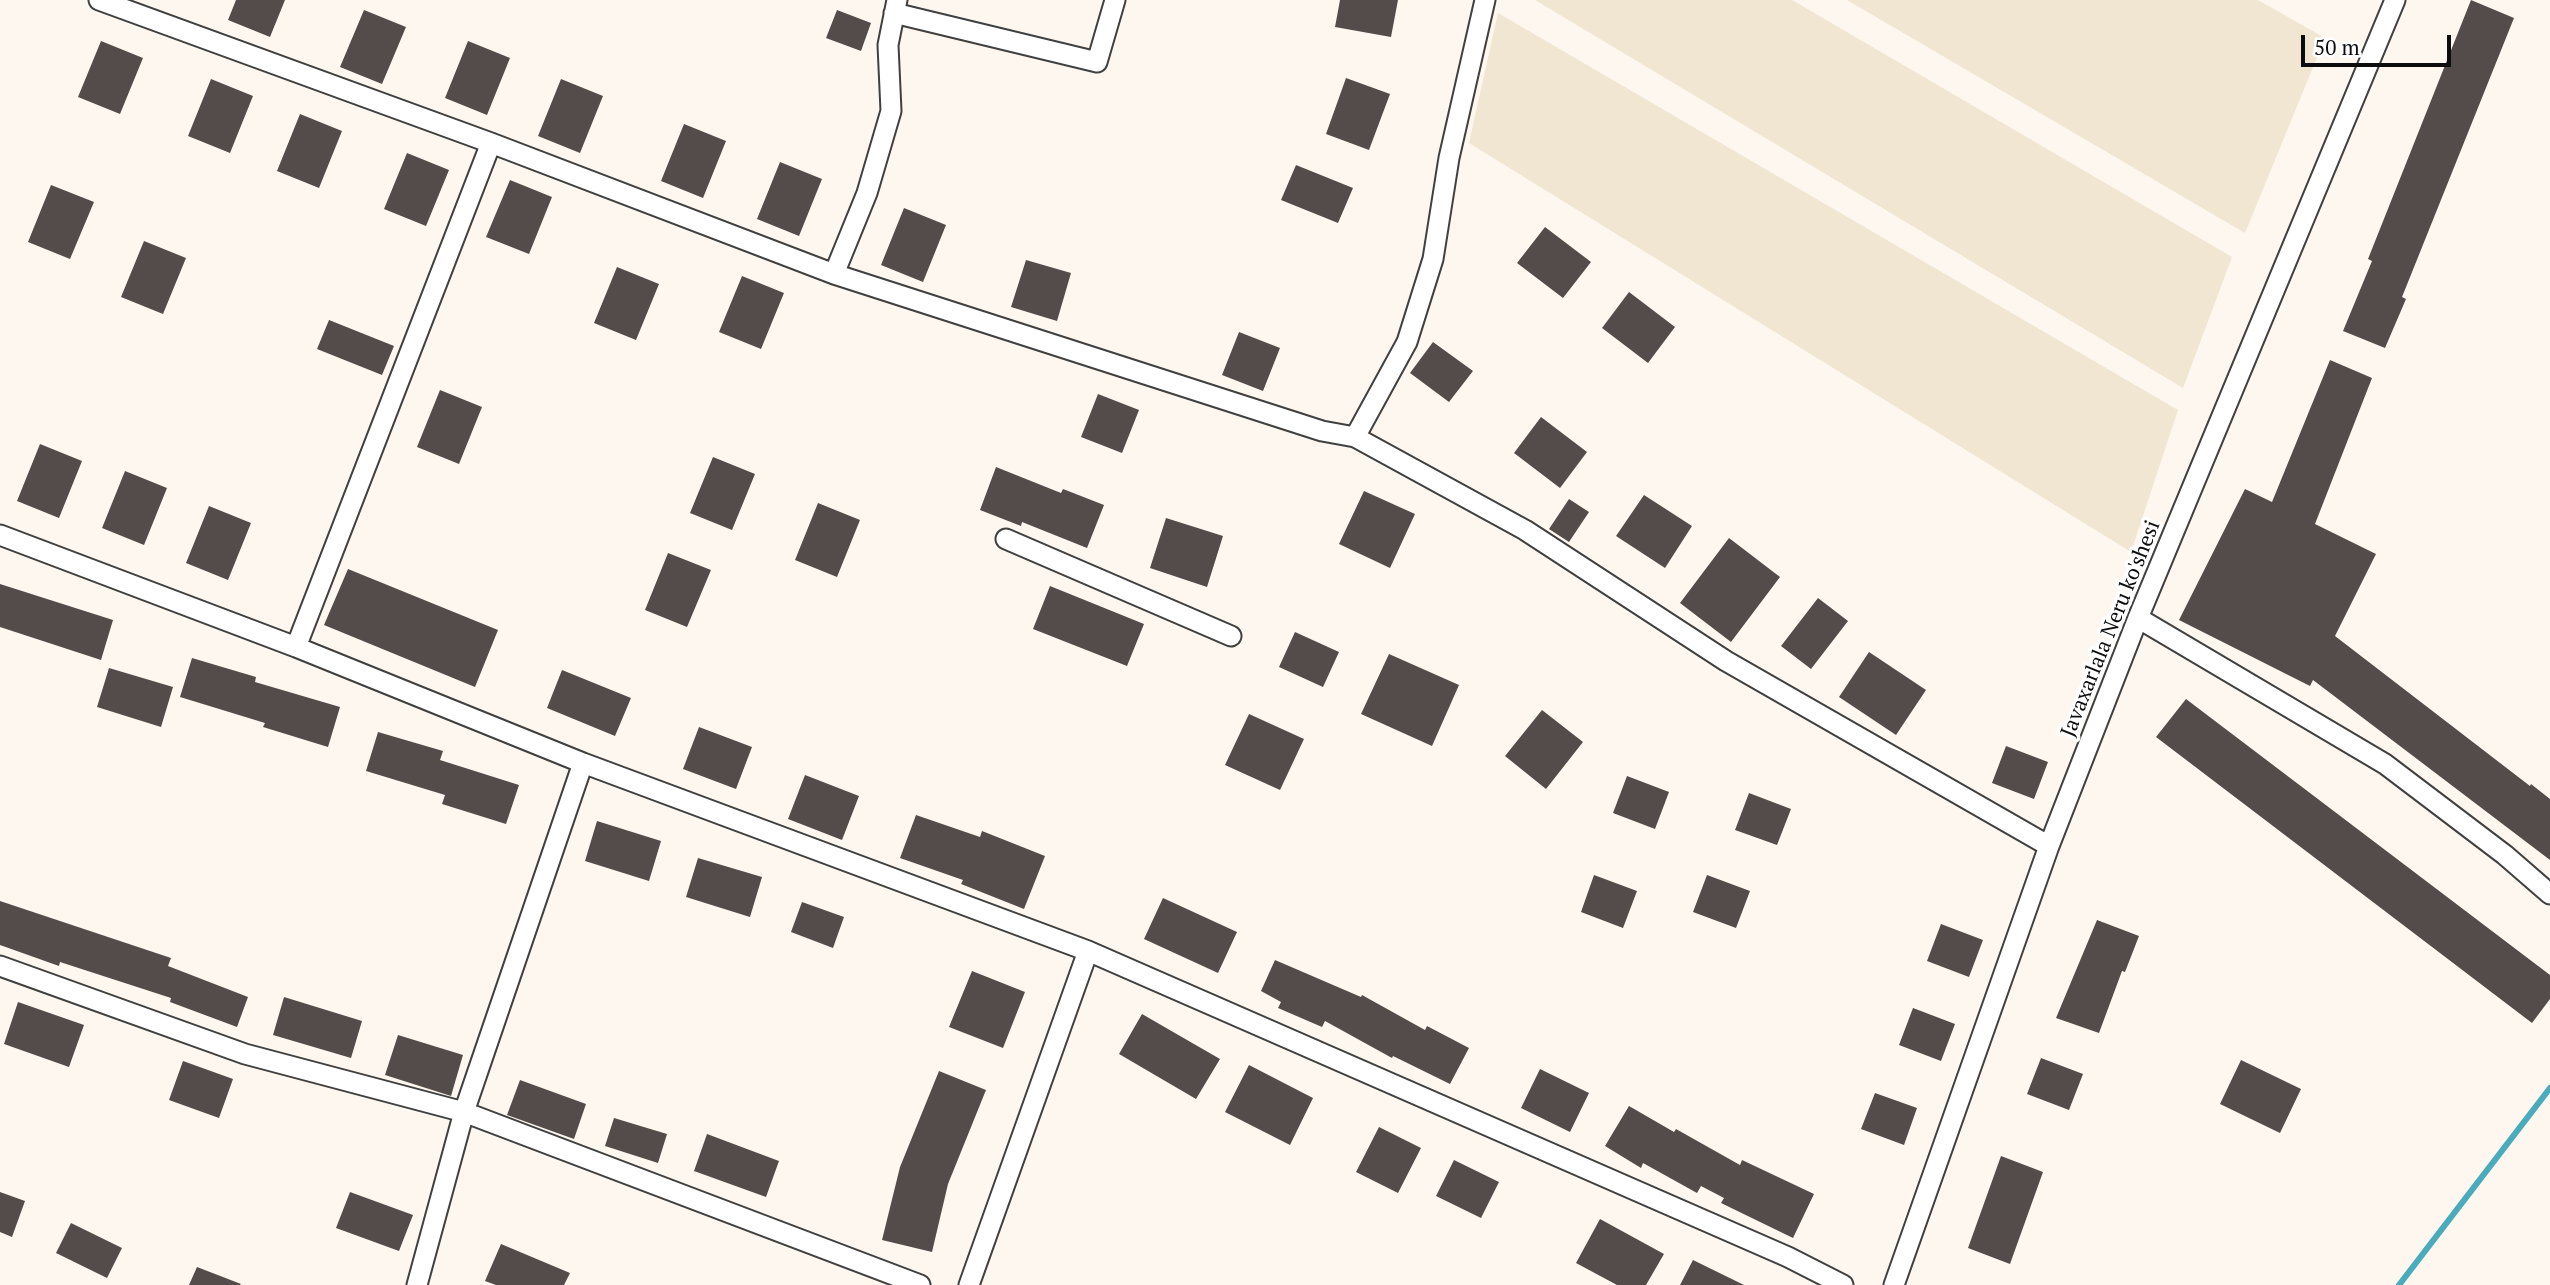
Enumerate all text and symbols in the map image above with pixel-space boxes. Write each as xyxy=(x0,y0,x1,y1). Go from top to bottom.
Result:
scale bar xyxy=(2305,21,2456,65)
text: 50 m xyxy=(2314,33,2360,61)
street label: Javaxarlala Neru ko'shesi xyxy=(2056,517,2166,741)

